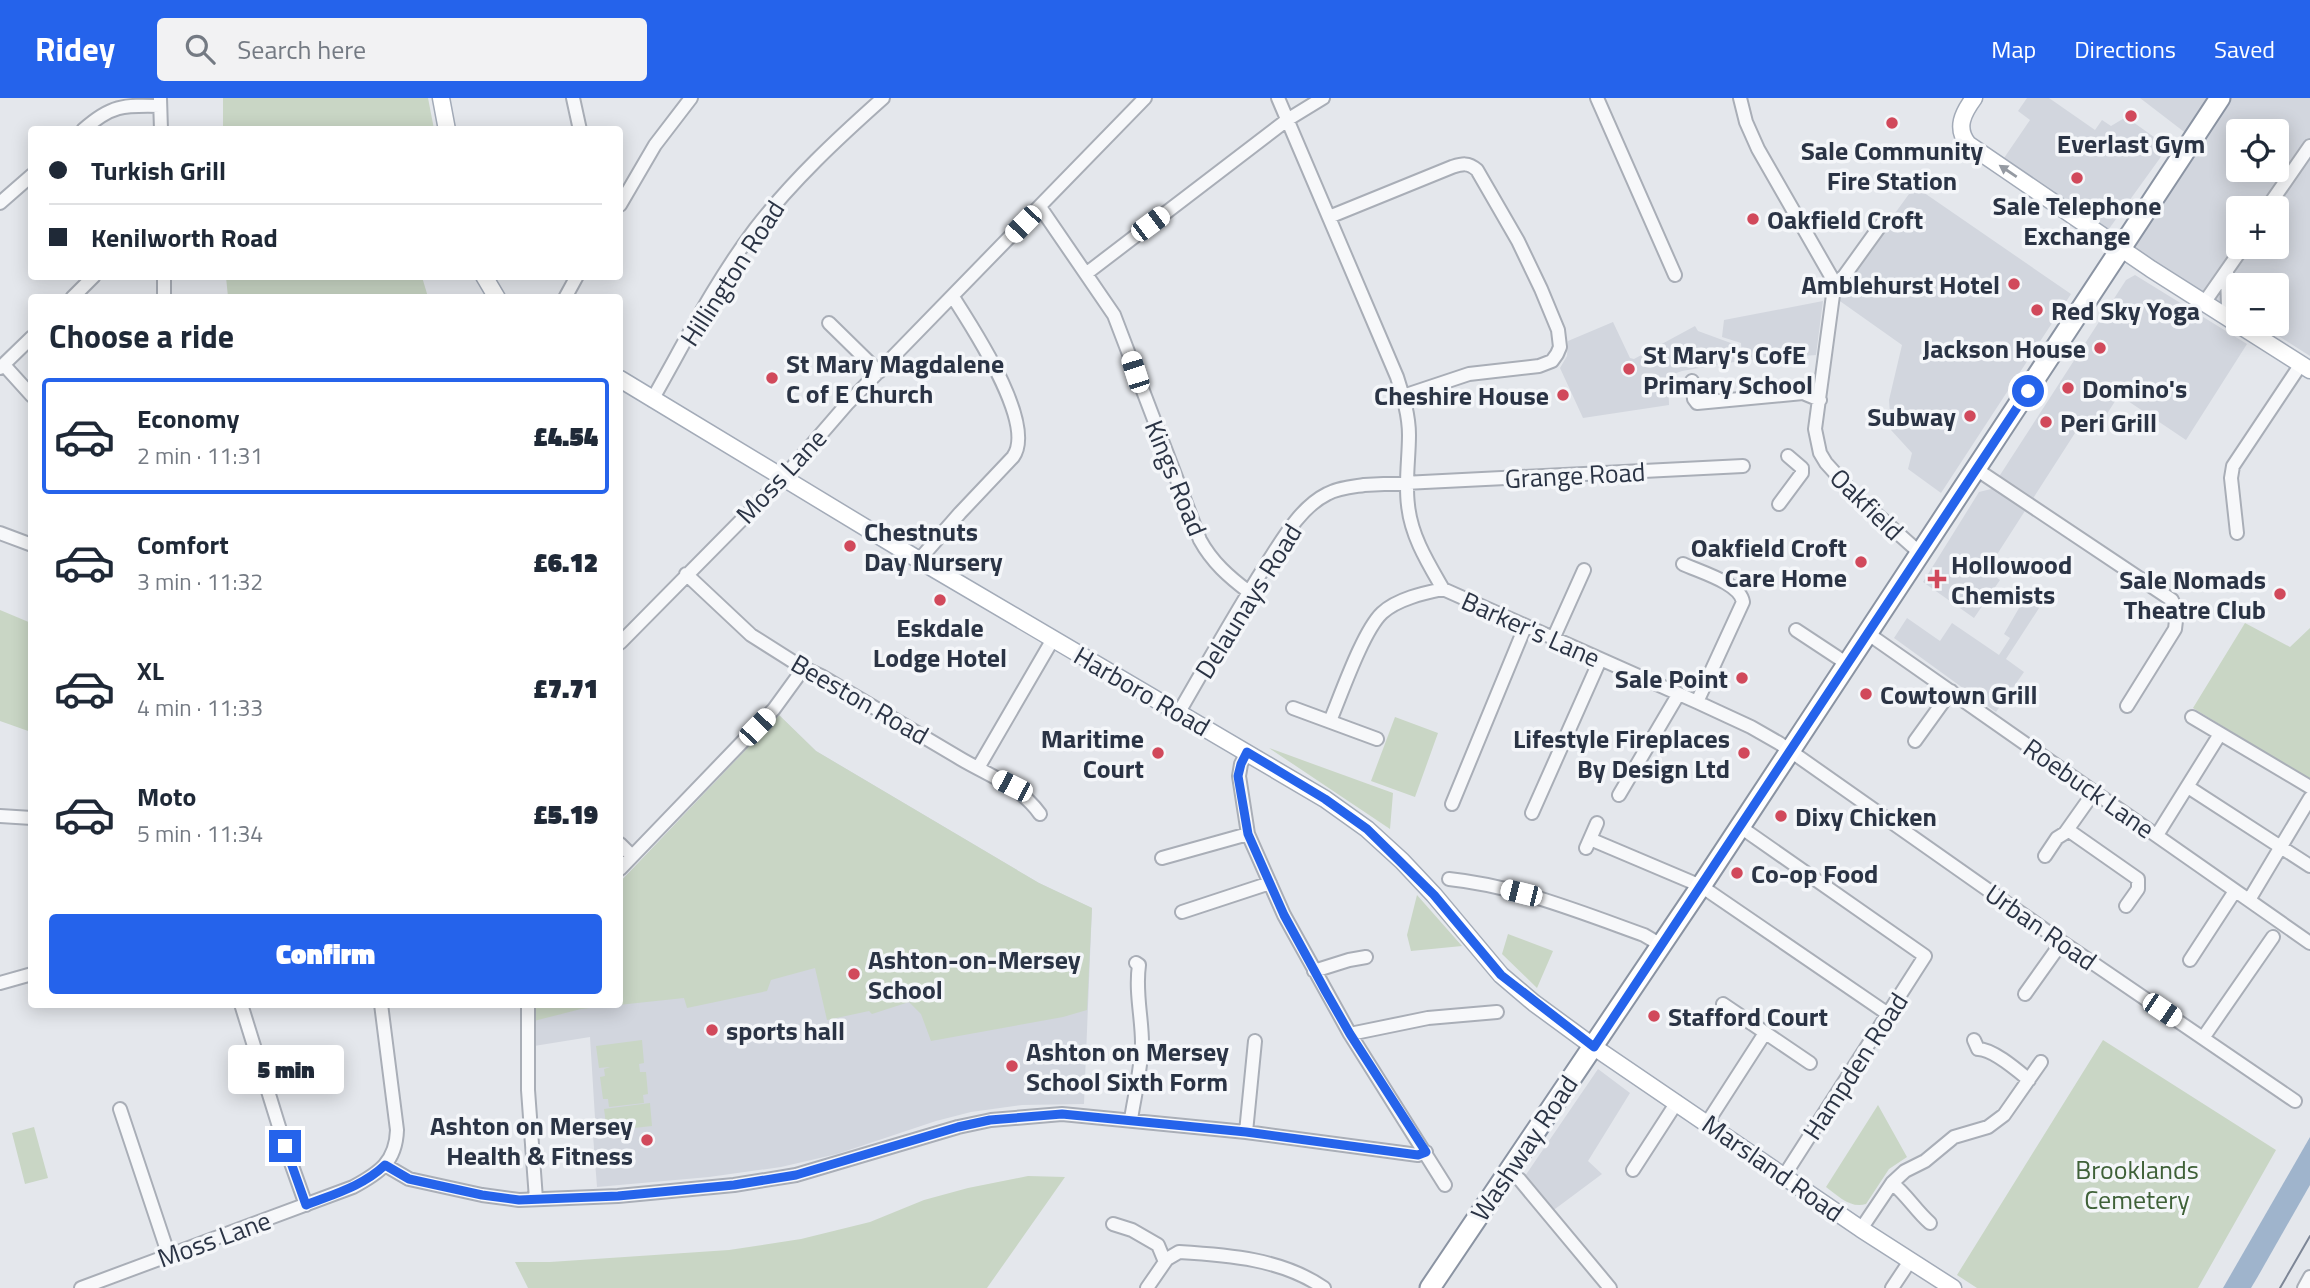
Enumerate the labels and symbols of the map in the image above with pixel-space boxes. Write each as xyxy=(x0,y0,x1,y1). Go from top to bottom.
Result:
marker: Everlast Gym xyxy=(2123,108,2139,124)
marker: Sale Community Fire Station xyxy=(1884,115,1900,131)
place label: Everlast Gym xyxy=(2057,124,2205,163)
place label: Sale Community Fire Station xyxy=(1801,131,1983,200)
one-way arrow xyxy=(1999,164,2017,178)
marker: Sale Telephone Exchange xyxy=(2069,170,2085,186)
place label: Sale Telephone Exchange xyxy=(1993,186,2161,255)
street label: Hillington Road xyxy=(670,192,794,354)
place label: Oakfield Croft xyxy=(1767,200,1923,239)
car xyxy=(1001,202,1046,246)
car xyxy=(1127,203,1174,245)
marker: Oakfield Croft xyxy=(1745,211,1761,227)
place label: Amblehurst Hotel xyxy=(1801,265,2000,304)
marker: Amblehurst Hotel xyxy=(2006,276,2022,292)
place label: Red Sky Yoga xyxy=(2051,291,2200,330)
marker: Red Sky Yoga xyxy=(2029,302,2045,318)
place label: Jackson House xyxy=(1922,329,2086,368)
place label: St Mary's CofE Primary School xyxy=(1643,335,1813,404)
marker: Jackson House xyxy=(2092,340,2108,356)
place label: St Mary Magdalene C of E Church xyxy=(786,344,1004,413)
car xyxy=(1119,349,1152,395)
marker: St Mary's CofE Primary School xyxy=(1621,361,1637,377)
place label: Domino's xyxy=(2082,369,2187,408)
marker: St Mary Magdalene C of E Church xyxy=(764,370,780,386)
route start xyxy=(2012,375,2044,407)
place label: Cheshire House xyxy=(1374,376,1549,415)
marker: Domino's xyxy=(2060,380,2076,396)
marker: Cheshire House xyxy=(1555,387,1571,403)
place label: Subway xyxy=(1867,397,1956,436)
place label: Peri Grill xyxy=(2060,403,2157,442)
marker: Subway xyxy=(1962,408,1978,424)
street label: Kings Road xyxy=(1135,414,1217,542)
marker: Peri Grill xyxy=(2038,414,2054,430)
street label: Moss Lane xyxy=(727,420,835,532)
street label: Grange Road xyxy=(1504,452,1646,498)
street label: Oakfield xyxy=(1821,459,1913,549)
place label: Chestnuts Day Nursery xyxy=(864,512,1003,581)
street label: Delaunays Road xyxy=(1185,516,1311,686)
place label: Oakfield Croft Care Home xyxy=(1691,528,1847,597)
marker: Chestnuts Day Nursery xyxy=(842,538,858,554)
place label: Hollowood Chemists xyxy=(1951,545,2072,614)
marker: Oakfield Croft Care Home xyxy=(1853,554,1869,570)
place label: Sale Nomads Theatre Club xyxy=(2119,560,2266,629)
marker: Hollowood Chemists xyxy=(1929,571,1945,587)
street label: Barker's Lane xyxy=(1455,581,1607,677)
marker: Sale Nomads Theatre Club xyxy=(2272,586,2288,602)
marker: Eskdale Lodge Hotel xyxy=(932,592,948,608)
place label: Eskdale Lodge Hotel xyxy=(873,608,1007,677)
street label: Harboro Road xyxy=(1067,636,1217,746)
street label: Beeston Road xyxy=(784,644,936,754)
place label: Sale Point xyxy=(1615,659,1728,698)
marker: Sale Point xyxy=(1734,670,1750,686)
place label: Cowtown Grill xyxy=(1880,675,2038,714)
marker: Cowtown Grill xyxy=(1858,686,1874,702)
car xyxy=(735,705,780,749)
place label: Maritime Court xyxy=(1041,719,1144,788)
place label: Lifestyle Fireplaces By Design Ltd xyxy=(1513,719,1730,788)
street label: Roebuck Lane xyxy=(2015,728,2163,848)
marker: Maritime Court xyxy=(1150,745,1166,761)
marker: Lifestyle Fireplaces By Design Ltd xyxy=(1736,745,1752,761)
car xyxy=(989,767,1036,805)
place label: Dixy Chicken xyxy=(1795,797,1937,836)
marker: Dixy Chicken xyxy=(1773,808,1789,824)
place label: Co-op Food xyxy=(1751,854,1878,893)
marker: Co-op Food xyxy=(1729,865,1745,881)
street label: Urban Road xyxy=(1977,874,2105,980)
car xyxy=(1499,878,1544,908)
place label: Ashton-on-Mersey School xyxy=(868,940,1081,1009)
marker: Ashton-on-Mersey School xyxy=(846,966,862,982)
street label: Hampden Road xyxy=(1793,985,1917,1147)
car xyxy=(2139,990,2186,1030)
place label: Stafford Court xyxy=(1668,997,1828,1036)
marker: Stafford Court xyxy=(1646,1008,1662,1024)
place label: sports hall xyxy=(726,1011,845,1050)
marker: sports hall xyxy=(704,1022,720,1038)
place label: Ashton on Mersey School Sixth Form xyxy=(1026,1032,1229,1101)
callout: 5 min xyxy=(227,1044,343,1094)
marker: Ashton on Mersey School Sixth Form xyxy=(1004,1058,1020,1074)
street label: Washway Road xyxy=(1461,1067,1587,1229)
street label: Marsland Road xyxy=(1694,1105,1852,1231)
place label: Ashton on Mersey Health & Fitness xyxy=(430,1106,633,1175)
route end xyxy=(269,1130,301,1162)
marker: Ashton on Mersey Health & Fitness xyxy=(639,1132,655,1148)
park label: Brooklands Cemetery xyxy=(2075,1150,2199,1219)
street label: Moss Lane xyxy=(152,1201,276,1277)

